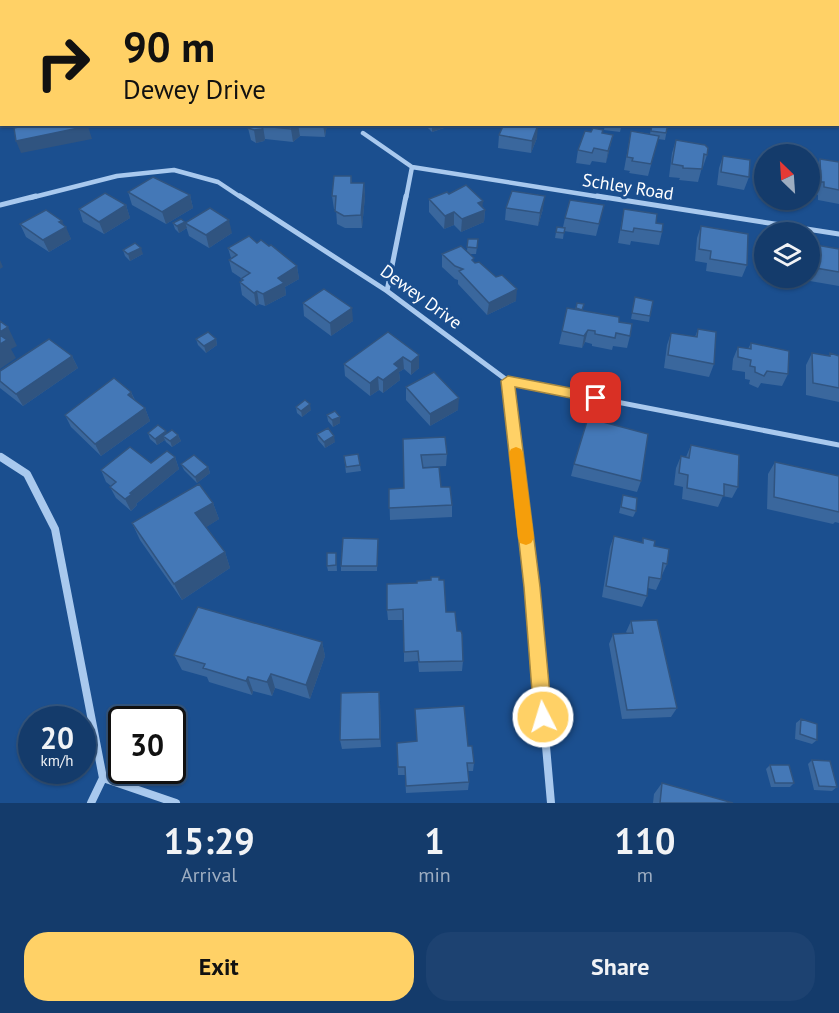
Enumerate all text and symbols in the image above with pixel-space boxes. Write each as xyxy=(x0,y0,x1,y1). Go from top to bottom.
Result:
text: 90 m xyxy=(123,19,215,74)
icon: right xyxy=(24,24,102,102)
text: Dewey Drive xyxy=(123,72,266,106)
north arrow xyxy=(754,144,820,210)
map controls xyxy=(754,144,820,288)
street label: Schley Road xyxy=(581,168,675,205)
button: layers xyxy=(754,222,820,288)
street label: Dewey Drive xyxy=(376,259,467,334)
pin xyxy=(570,372,621,423)
icon: arrive xyxy=(579,381,612,414)
position arrow xyxy=(511,685,575,749)
speed limit sign: 30 xyxy=(108,706,186,784)
text: 20 xyxy=(40,718,74,757)
text: km/h xyxy=(41,751,73,770)
text: 15:29 xyxy=(163,817,255,864)
text: 1 xyxy=(424,817,445,864)
text: 110 xyxy=(614,817,676,864)
text: Arrival xyxy=(181,862,237,888)
text: min xyxy=(418,862,451,888)
text: m xyxy=(637,862,653,888)
button: Exit xyxy=(24,932,414,1001)
button: Share xyxy=(426,932,815,1001)

